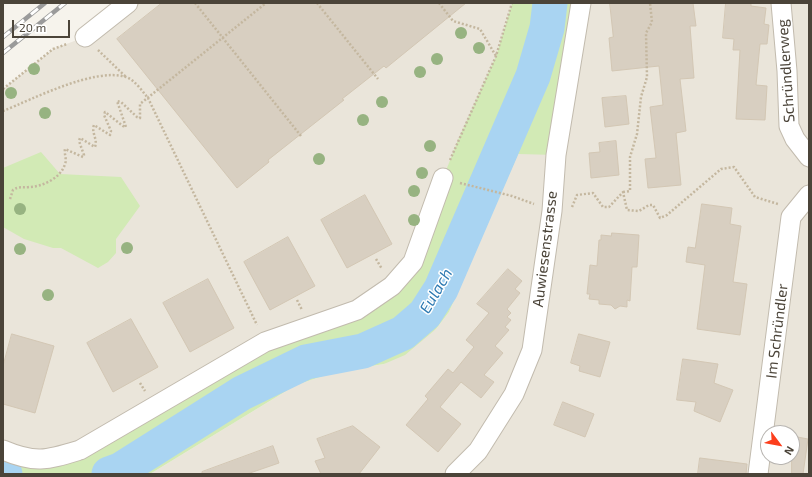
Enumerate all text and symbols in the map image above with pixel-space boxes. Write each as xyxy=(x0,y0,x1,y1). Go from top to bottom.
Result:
scale bar xyxy=(14,12,72,38)
street label: Schründlerweg xyxy=(773,19,799,123)
text: 20 m xyxy=(19,20,46,34)
street label: Auwiesenstrasse xyxy=(529,190,561,308)
water label: Eulach xyxy=(415,265,457,317)
street label: Im Schründler xyxy=(762,283,792,379)
north arrow xyxy=(760,425,800,465)
text: N xyxy=(782,444,797,458)

